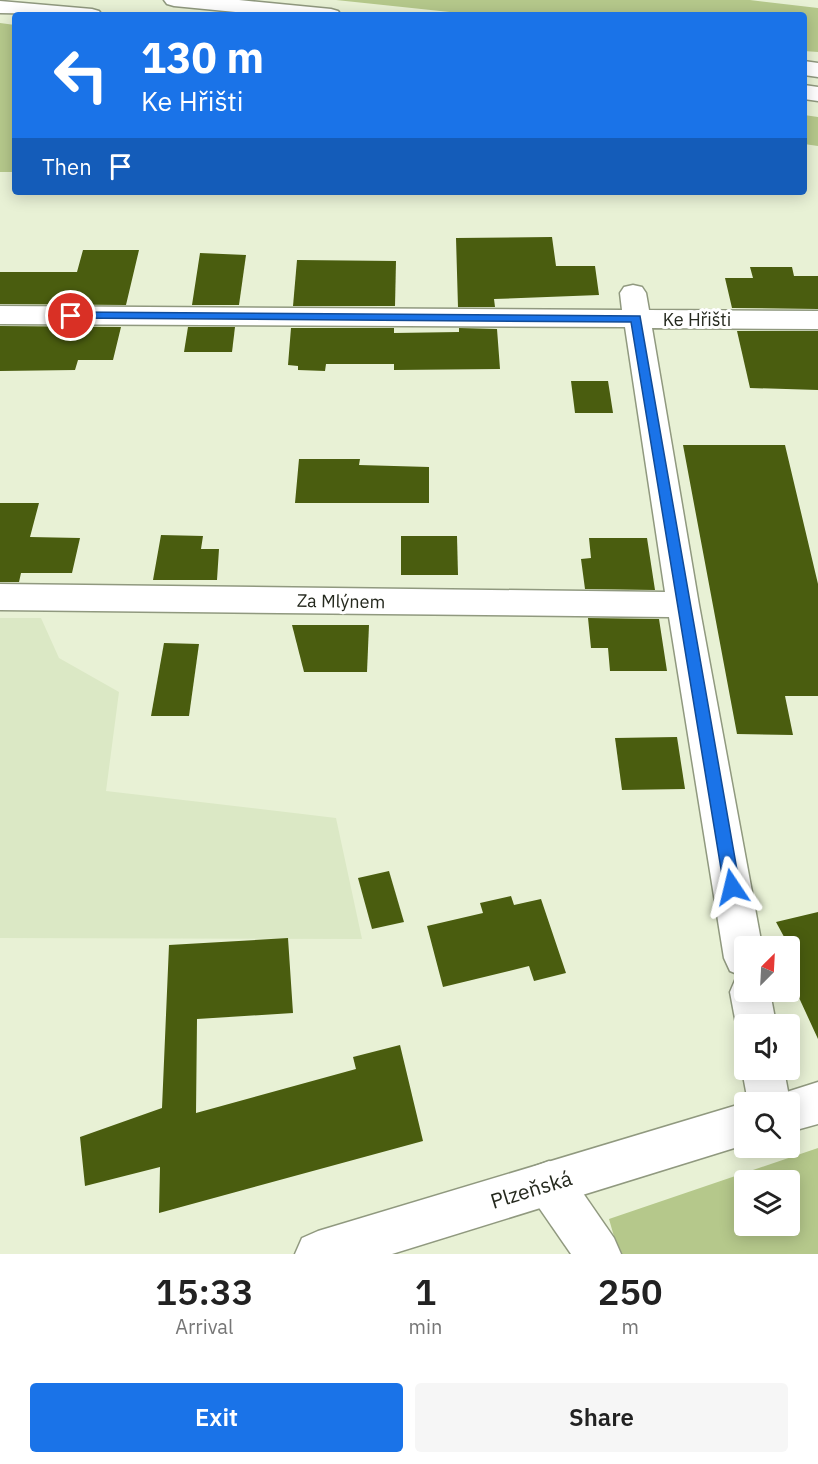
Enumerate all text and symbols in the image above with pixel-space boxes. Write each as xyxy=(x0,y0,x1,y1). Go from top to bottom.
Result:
text: 130 m xyxy=(141,30,264,85)
icon: left xyxy=(42,36,120,114)
text: Ke Hřišti xyxy=(141,83,244,118)
icon: arrive xyxy=(104,150,137,183)
text: Then xyxy=(42,152,92,181)
pin xyxy=(45,290,96,341)
icon: arrive xyxy=(54,299,87,332)
street label: Ke Hřišti xyxy=(663,308,731,331)
street label: Za Mlýnem xyxy=(297,589,385,613)
position arrow xyxy=(700,855,764,919)
north arrow xyxy=(734,936,800,1002)
map controls xyxy=(734,936,800,1236)
button: sound xyxy=(734,1014,800,1080)
button: search xyxy=(734,1092,800,1158)
street label: Plzeňská xyxy=(487,1163,575,1215)
button: layers xyxy=(734,1170,800,1236)
text: 15:33 xyxy=(155,1268,253,1315)
text: 1 xyxy=(415,1268,436,1315)
text: 250 xyxy=(598,1268,663,1315)
text: Arrival xyxy=(175,1313,233,1340)
text: min xyxy=(409,1313,442,1340)
text: m xyxy=(621,1313,639,1340)
button: Exit xyxy=(30,1383,403,1452)
button: Share xyxy=(415,1383,788,1452)

